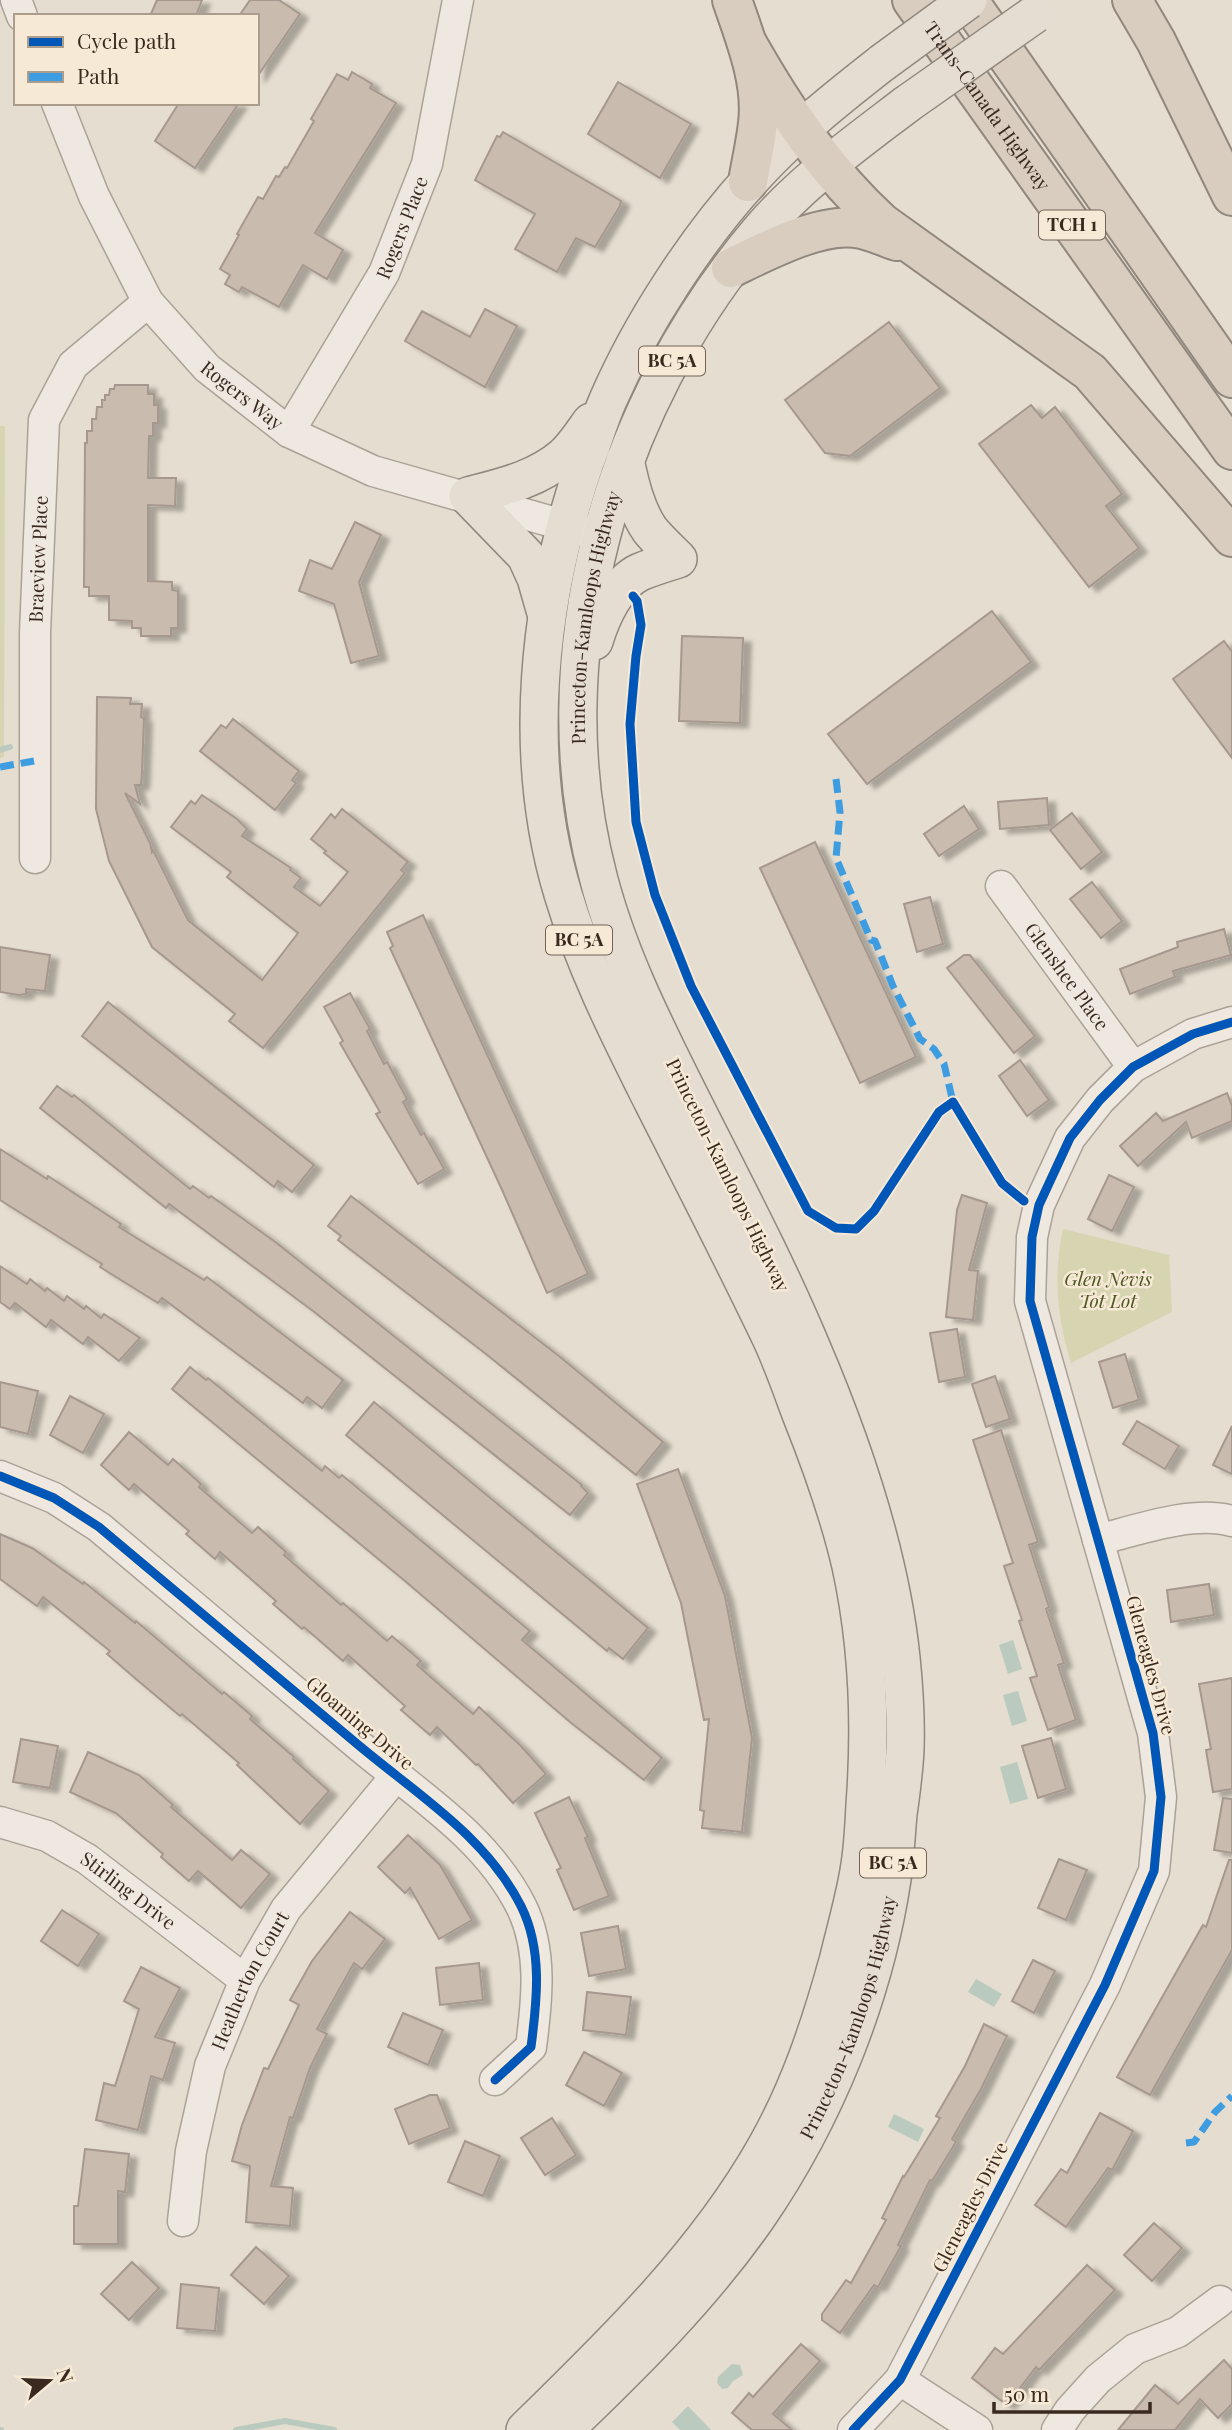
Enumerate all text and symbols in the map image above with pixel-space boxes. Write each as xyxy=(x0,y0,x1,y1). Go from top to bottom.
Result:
legend xyxy=(14,14,259,105)
street label: Trans-Canada Highway xyxy=(919,16,1058,196)
text: Cycle path xyxy=(77,26,177,54)
text: Path xyxy=(77,61,120,89)
street label: Rogers Place xyxy=(369,172,433,283)
road number: TCH 1 xyxy=(1039,210,1105,240)
road number: BC 5A xyxy=(639,346,705,376)
street label: Rogers Way xyxy=(196,354,290,435)
street label: Princeton-Kamloops Highway xyxy=(564,487,626,745)
street label: Braeview Place xyxy=(21,495,53,623)
street label: Glenshee Place xyxy=(1020,917,1116,1035)
road number: BC 5A xyxy=(546,925,612,954)
street label: Princeton-Kamloops Highway xyxy=(661,1054,797,1296)
park label: Glen Nevis Tot Lot xyxy=(1064,1265,1152,1313)
street label: Gleneagles Drive xyxy=(1121,1592,1183,1737)
street label: Gloaming Drive xyxy=(301,1669,420,1775)
street label: Stirling Drive xyxy=(76,1844,182,1935)
road number: BC 5A xyxy=(860,1849,926,1878)
street label: Princeton-Kamloops Highway xyxy=(793,1893,901,2143)
street label: Heatherton Court xyxy=(204,1906,294,2054)
street label: Gleneagles Drive xyxy=(925,2137,1013,2276)
north arrow xyxy=(14,2346,84,2416)
text: N xyxy=(51,2364,81,2386)
scale bar xyxy=(994,2370,1150,2414)
text: 50 m xyxy=(1004,2379,1050,2407)

